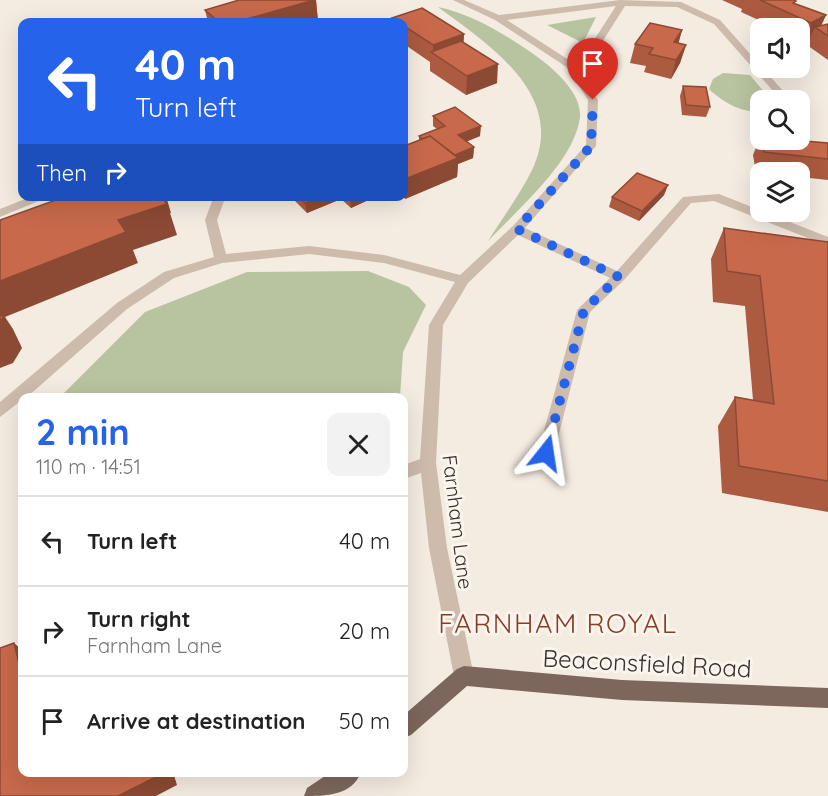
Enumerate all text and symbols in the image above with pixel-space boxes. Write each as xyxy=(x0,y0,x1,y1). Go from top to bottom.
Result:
map controls xyxy=(750,18,810,222)
button: sound xyxy=(750,18,810,78)
text: 40 m xyxy=(135,38,236,91)
pin xyxy=(567,38,618,100)
icon: left xyxy=(36,42,114,120)
icon: arrive xyxy=(576,47,609,80)
text: Turn left xyxy=(135,90,237,124)
button: search xyxy=(750,90,810,150)
icon: right xyxy=(99,156,132,189)
text: Then xyxy=(36,159,87,187)
button: layers xyxy=(750,162,810,222)
text: 2 min xyxy=(36,409,130,454)
button: close xyxy=(327,413,390,476)
position arrow xyxy=(514,421,578,485)
street label: Farnham Lane xyxy=(437,453,479,591)
text: 110 m · 14:51 xyxy=(36,454,141,479)
icon: left xyxy=(36,525,69,558)
text: Turn left xyxy=(87,527,177,555)
text: 40 m xyxy=(339,527,390,555)
text: Turn right xyxy=(87,605,191,633)
district label: FARNHAM ROYAL xyxy=(438,606,678,640)
icon: right xyxy=(36,615,69,648)
text: 20 m xyxy=(339,617,390,645)
text: Farnham Lane xyxy=(87,633,222,658)
street label: Beaconsfield Road xyxy=(542,643,752,683)
icon: arrive xyxy=(36,705,69,738)
text: Arrive at destination xyxy=(87,707,305,735)
text: 50 m xyxy=(339,707,390,735)

